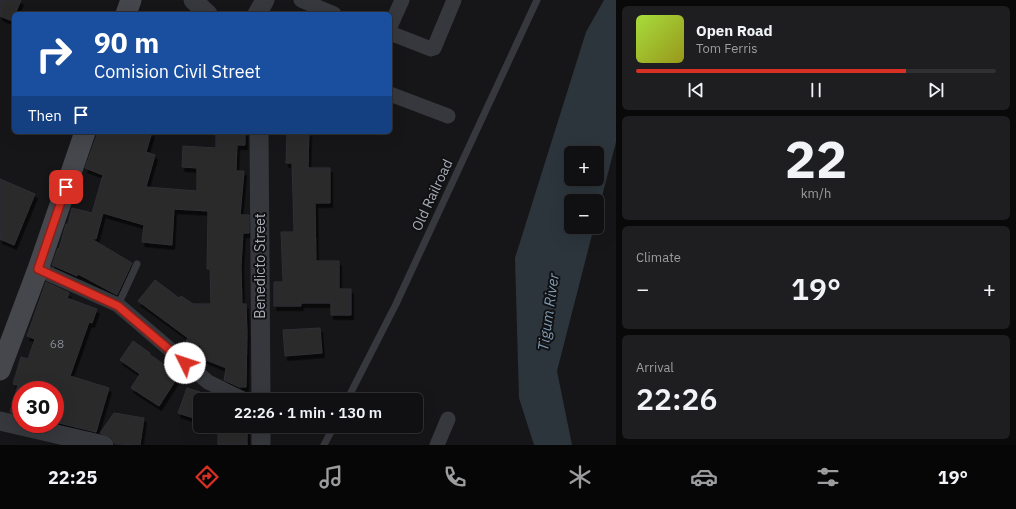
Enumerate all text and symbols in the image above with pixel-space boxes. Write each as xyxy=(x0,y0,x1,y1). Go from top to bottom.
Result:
text: Open Road xyxy=(696,21,773,40)
text: 90 m xyxy=(94,24,159,61)
icon: right xyxy=(28,28,80,80)
text: Tom Ferris xyxy=(696,40,758,57)
text: Comision Civil Street xyxy=(94,60,261,83)
icon: previous xyxy=(685,79,707,101)
icon: pause xyxy=(805,79,827,101)
icon: next xyxy=(925,79,947,101)
icon: arrive xyxy=(70,104,92,126)
text: Then xyxy=(28,106,62,125)
text: 22 xyxy=(785,125,847,192)
map controls xyxy=(564,146,604,234)
button: + xyxy=(564,146,604,186)
street label: Old Railroad xyxy=(408,156,456,234)
pin xyxy=(49,170,83,204)
icon: arrive xyxy=(55,176,77,198)
text: km/h xyxy=(801,185,831,202)
button: − xyxy=(564,194,604,234)
street label: Benedicto Street xyxy=(251,213,269,319)
text: Climate xyxy=(636,249,681,266)
text: 19° xyxy=(791,269,841,308)
water label: Tigum River xyxy=(533,271,563,352)
text: − xyxy=(636,274,649,303)
text: + xyxy=(983,274,996,303)
house number: 68 xyxy=(50,336,64,351)
position arrow xyxy=(164,342,206,384)
text: Arrival xyxy=(636,359,674,376)
text: 22:26 xyxy=(636,379,718,418)
speed limit sign: 30 xyxy=(12,381,64,433)
text: 22:26 · 1 min · 130 m xyxy=(234,403,382,422)
icon: directions xyxy=(193,463,221,491)
icon: music xyxy=(317,463,345,491)
icon: phone xyxy=(441,463,469,491)
icon: climate xyxy=(566,463,594,491)
icon: car xyxy=(690,463,718,491)
icon: filters xyxy=(814,463,842,491)
text: 22:25 xyxy=(48,466,97,489)
text: 19° xyxy=(938,466,968,489)

